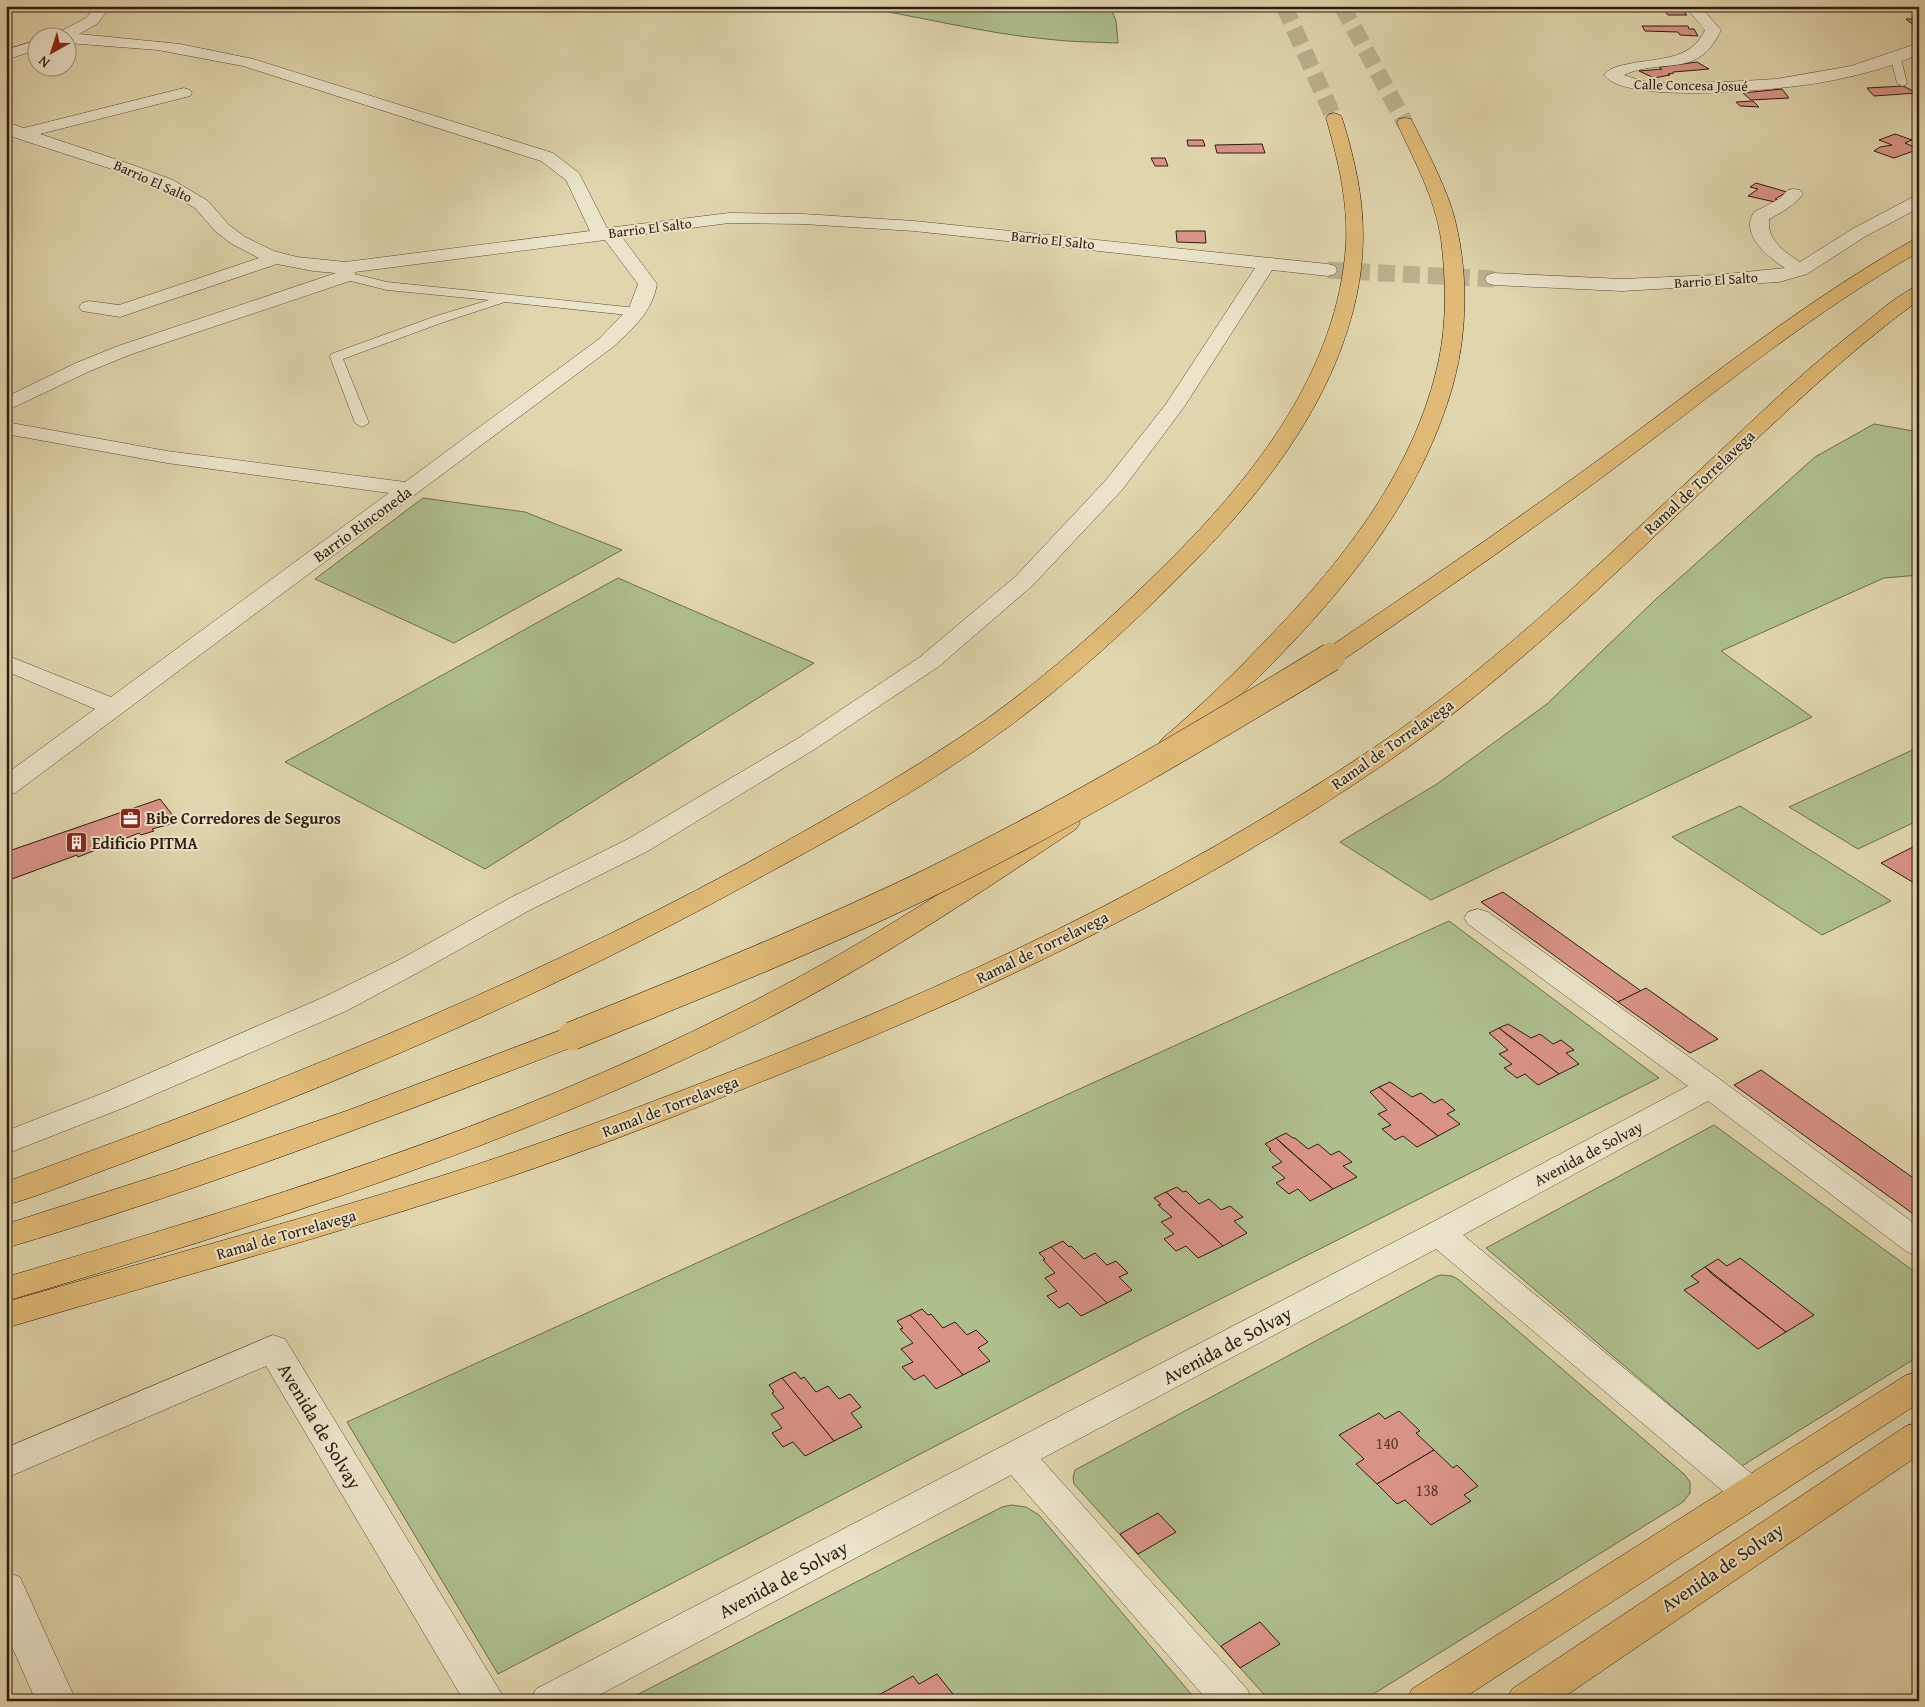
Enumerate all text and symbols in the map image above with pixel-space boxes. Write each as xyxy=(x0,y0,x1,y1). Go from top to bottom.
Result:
north arrow xyxy=(28,28,78,78)
text: N xyxy=(33,51,54,73)
street label: Calle Concesa Josué xyxy=(1634,74,1748,96)
street label: Barrio El Salto xyxy=(111,155,195,207)
street label: Barrio El Salto xyxy=(607,213,693,243)
street label: Barrio El Salto xyxy=(1010,226,1096,254)
street label: Barrio El Salto xyxy=(1673,267,1759,293)
street label: Ramal de Torrelavega xyxy=(1638,424,1760,540)
street label: Barrio Rinconeda xyxy=(308,480,417,568)
street label: Ramal de Torrelavega xyxy=(1326,693,1458,795)
office icon: Bibe Corredores de Seguros xyxy=(118,806,142,830)
place label: Bibe Corredores de Seguros xyxy=(146,806,341,830)
building icon: Edificio PITMA xyxy=(64,831,88,855)
place label: Edificio PITMA xyxy=(92,831,199,855)
street label: Ramal de Torrelavega xyxy=(972,904,1113,989)
street label: Ramal de Torrelavega xyxy=(598,1069,742,1143)
street label: Avenida de Solvay xyxy=(1529,1114,1647,1192)
street label: Ramal de Torrelavega xyxy=(213,1202,359,1265)
street label: Avenida de Solvay xyxy=(1157,1299,1297,1391)
street label: Avenida de Solvay xyxy=(271,1358,369,1495)
house number: 140 xyxy=(1375,1431,1399,1455)
house number: 138 xyxy=(1415,1478,1439,1502)
street label: Avenida de Solvay xyxy=(1655,1515,1790,1619)
street label: Avenida de Solvay xyxy=(713,1533,853,1625)

